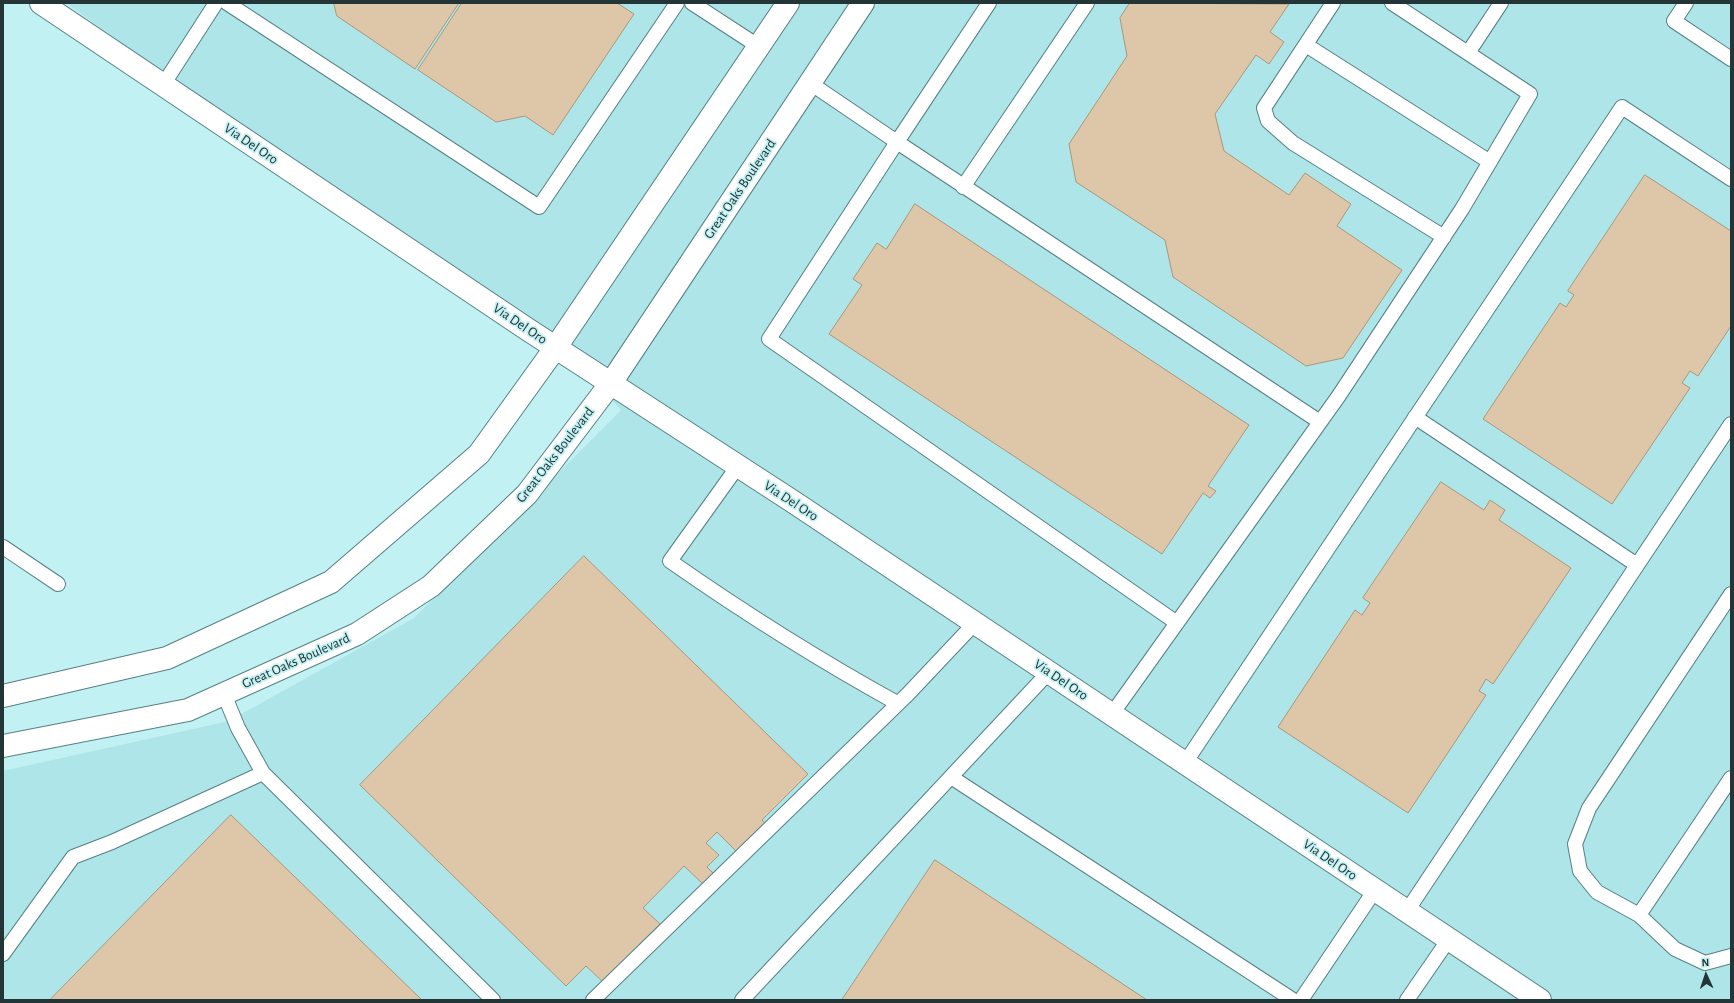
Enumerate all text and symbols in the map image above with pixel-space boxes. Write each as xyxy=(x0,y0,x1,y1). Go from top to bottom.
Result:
street label: Via Del Oro xyxy=(221,120,281,168)
street label: Great Oaks Boulevard xyxy=(700,136,780,242)
street label: Via Del Oro xyxy=(490,300,550,348)
street label: Great Oaks Boulevard xyxy=(512,404,598,506)
street label: Via Del Oro xyxy=(761,477,821,525)
street label: Great Oaks Boulevard xyxy=(239,630,353,692)
street label: Via Del Oro xyxy=(1031,656,1091,704)
street label: Via Del Oro xyxy=(1300,836,1360,884)
north arrow xyxy=(1686,955,1726,995)
text: N xyxy=(1701,957,1709,968)

